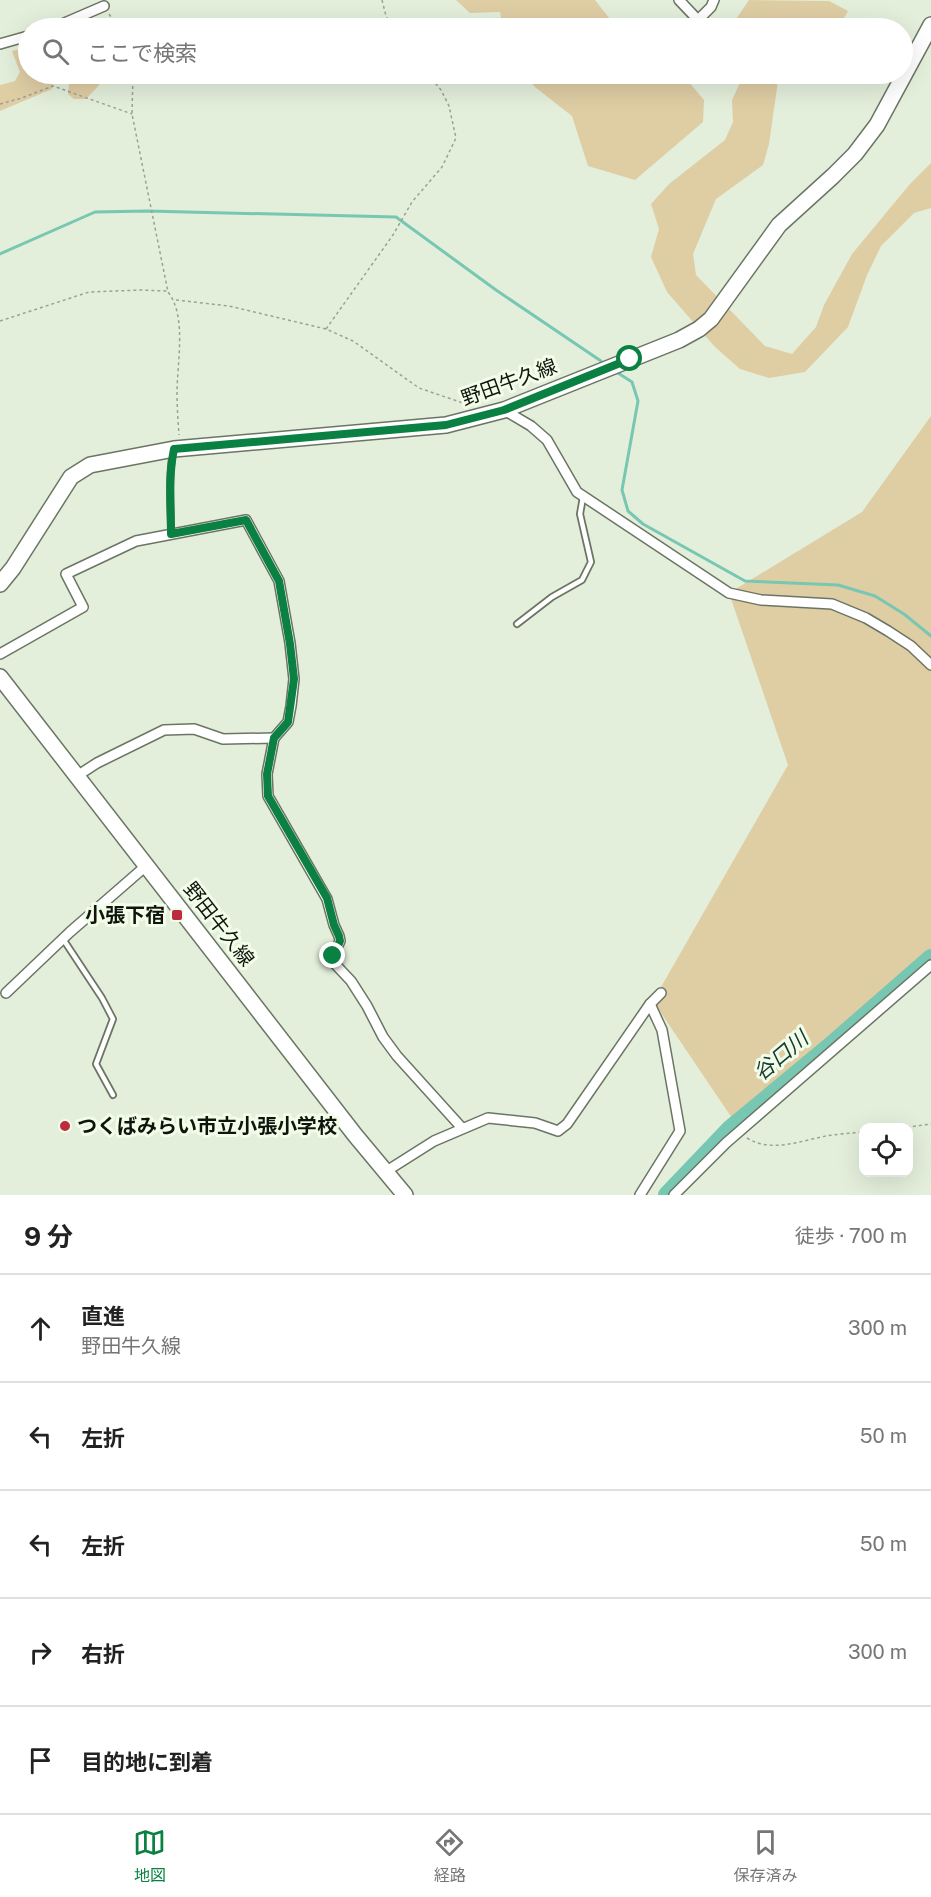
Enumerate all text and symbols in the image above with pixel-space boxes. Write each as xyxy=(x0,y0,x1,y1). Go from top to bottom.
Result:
search box xyxy=(18,18,913,84)
icon: search xyxy=(39,35,72,68)
text: ここで検索 xyxy=(87,40,197,66)
route start xyxy=(616,345,642,371)
street label: 野田牛久線 xyxy=(458,354,560,410)
street label: 野田牛久線 xyxy=(179,877,259,971)
place label: 小張下宿 xyxy=(85,903,165,927)
marker: 小張下宿 xyxy=(170,908,184,922)
route end xyxy=(319,942,345,968)
water label: 谷口川 xyxy=(749,1025,814,1085)
place label: つくばみらい市立小張小学校 xyxy=(77,1114,337,1138)
marker: つくばみらい市立小張小学校 xyxy=(58,1119,72,1133)
map controls xyxy=(859,1123,913,1177)
button: locate xyxy=(859,1123,913,1177)
text: 9 分 xyxy=(24,1221,73,1252)
text: 徒歩 · 700 m xyxy=(795,1224,907,1248)
text: 直進 xyxy=(81,1303,125,1329)
icon: ahead xyxy=(24,1312,57,1345)
text: 300 m xyxy=(848,1316,907,1340)
text: 野田牛久線 xyxy=(81,1334,181,1358)
icon: left xyxy=(24,1420,57,1453)
text: 50 m xyxy=(860,1424,907,1448)
text: 左折 xyxy=(81,1425,125,1451)
icon: left xyxy=(24,1528,57,1561)
text: 50 m xyxy=(860,1532,907,1556)
text: 左折 xyxy=(81,1533,125,1559)
icon: right xyxy=(24,1636,57,1669)
text: 300 m xyxy=(848,1640,907,1664)
text: 右折 xyxy=(81,1641,125,1667)
icon: arrive xyxy=(24,1744,57,1777)
text: 目的地に到着 xyxy=(81,1749,213,1775)
tab: 地図 xyxy=(133,1826,166,1886)
tab: 経路 xyxy=(433,1826,466,1886)
tab: 保存済み xyxy=(733,1826,797,1886)

